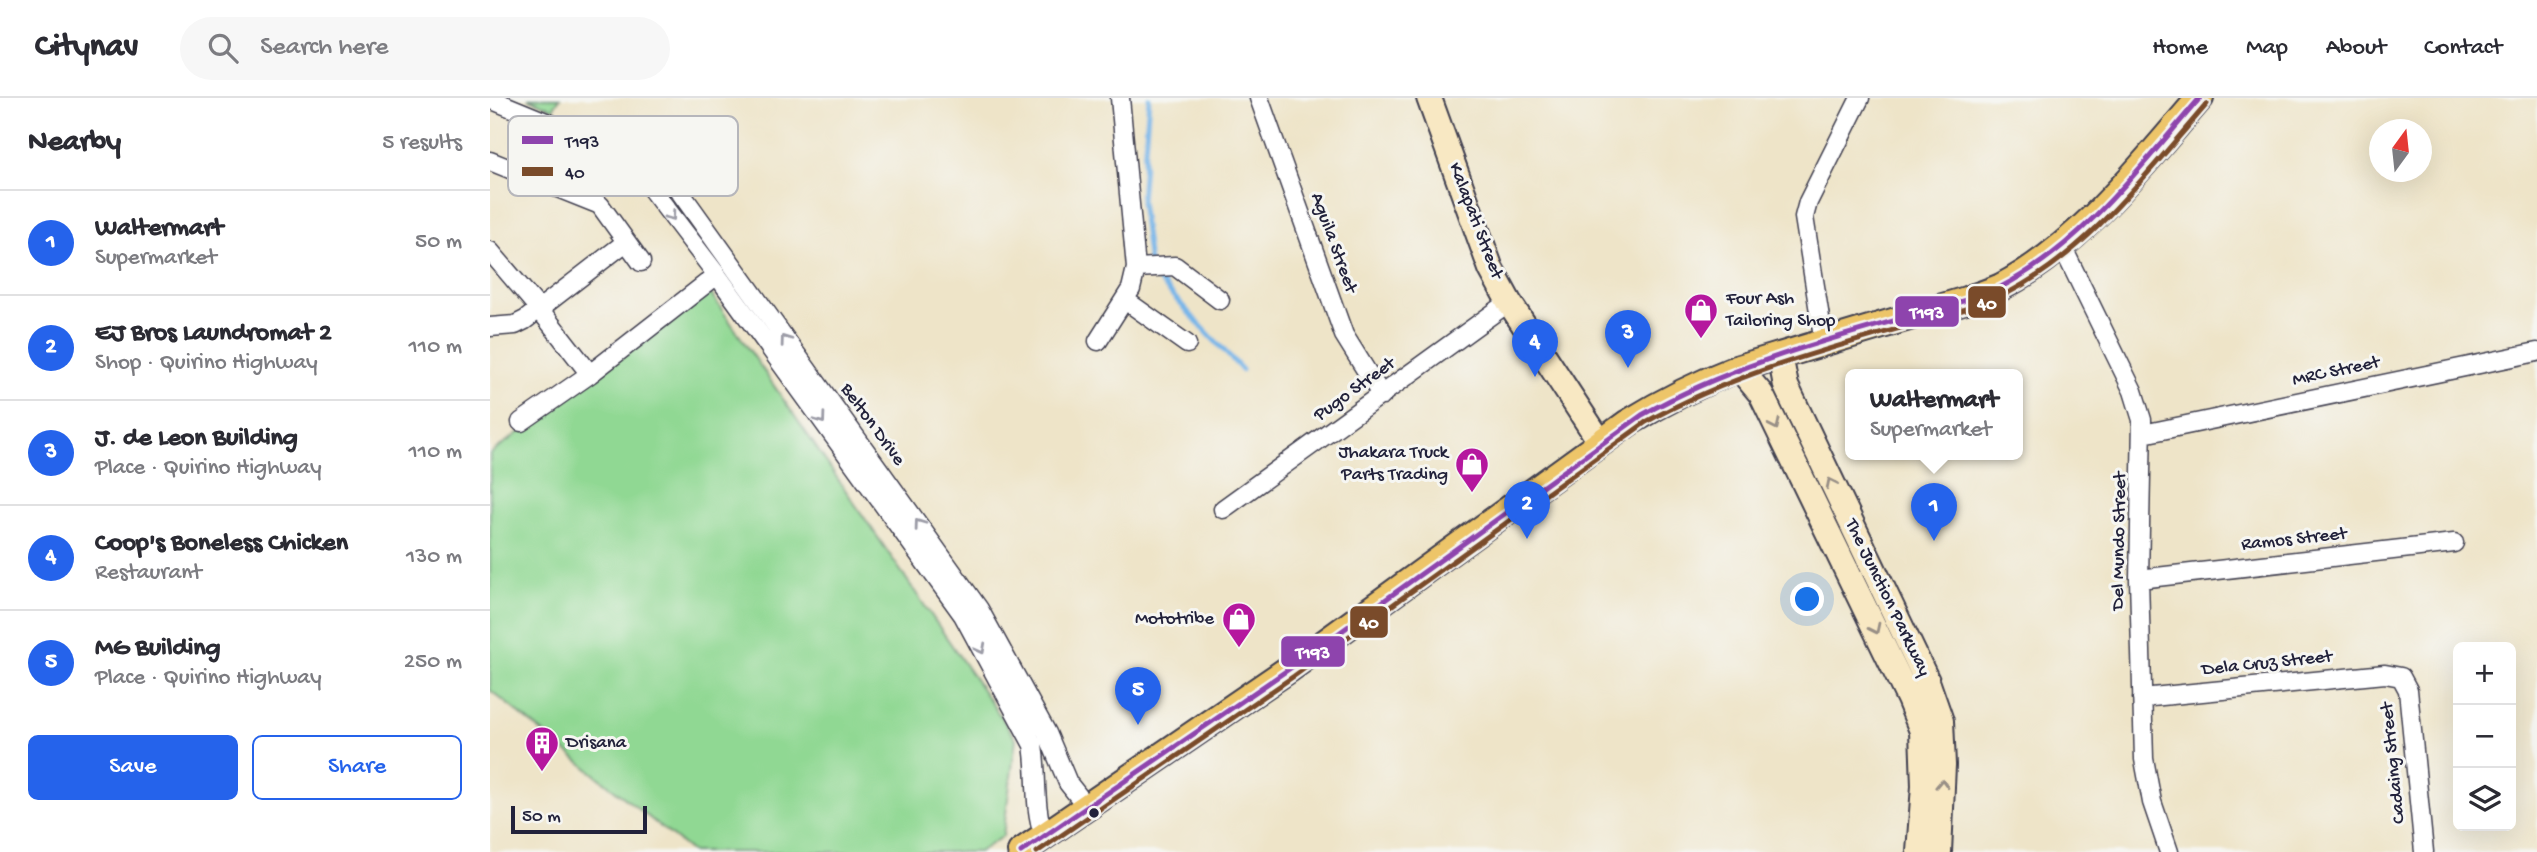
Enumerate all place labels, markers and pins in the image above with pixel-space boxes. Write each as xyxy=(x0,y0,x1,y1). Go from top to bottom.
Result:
place label: Four Ash Tailoring Shop xyxy=(1725,288,1836,333)
shop icon: Four Ash Tailoring Shop xyxy=(1682,291,1720,340)
pin: 3 xyxy=(1605,310,1651,368)
pin: 4 xyxy=(1512,319,1558,377)
place label: Jhakara Truck Parts Trading xyxy=(1339,442,1450,487)
shop icon: Jhakara Truck Parts Trading xyxy=(1453,445,1491,494)
pin: 2 xyxy=(1504,481,1550,539)
pin: 1 xyxy=(1911,483,1957,541)
shop icon: Mototribe xyxy=(1220,600,1258,649)
place label: Mototribe xyxy=(1135,608,1214,631)
pin: 5 xyxy=(1115,667,1161,725)
building icon: Drisana xyxy=(523,724,561,773)
place label: Drisana xyxy=(564,732,628,755)
unlabelled marker xyxy=(1087,806,1101,820)

